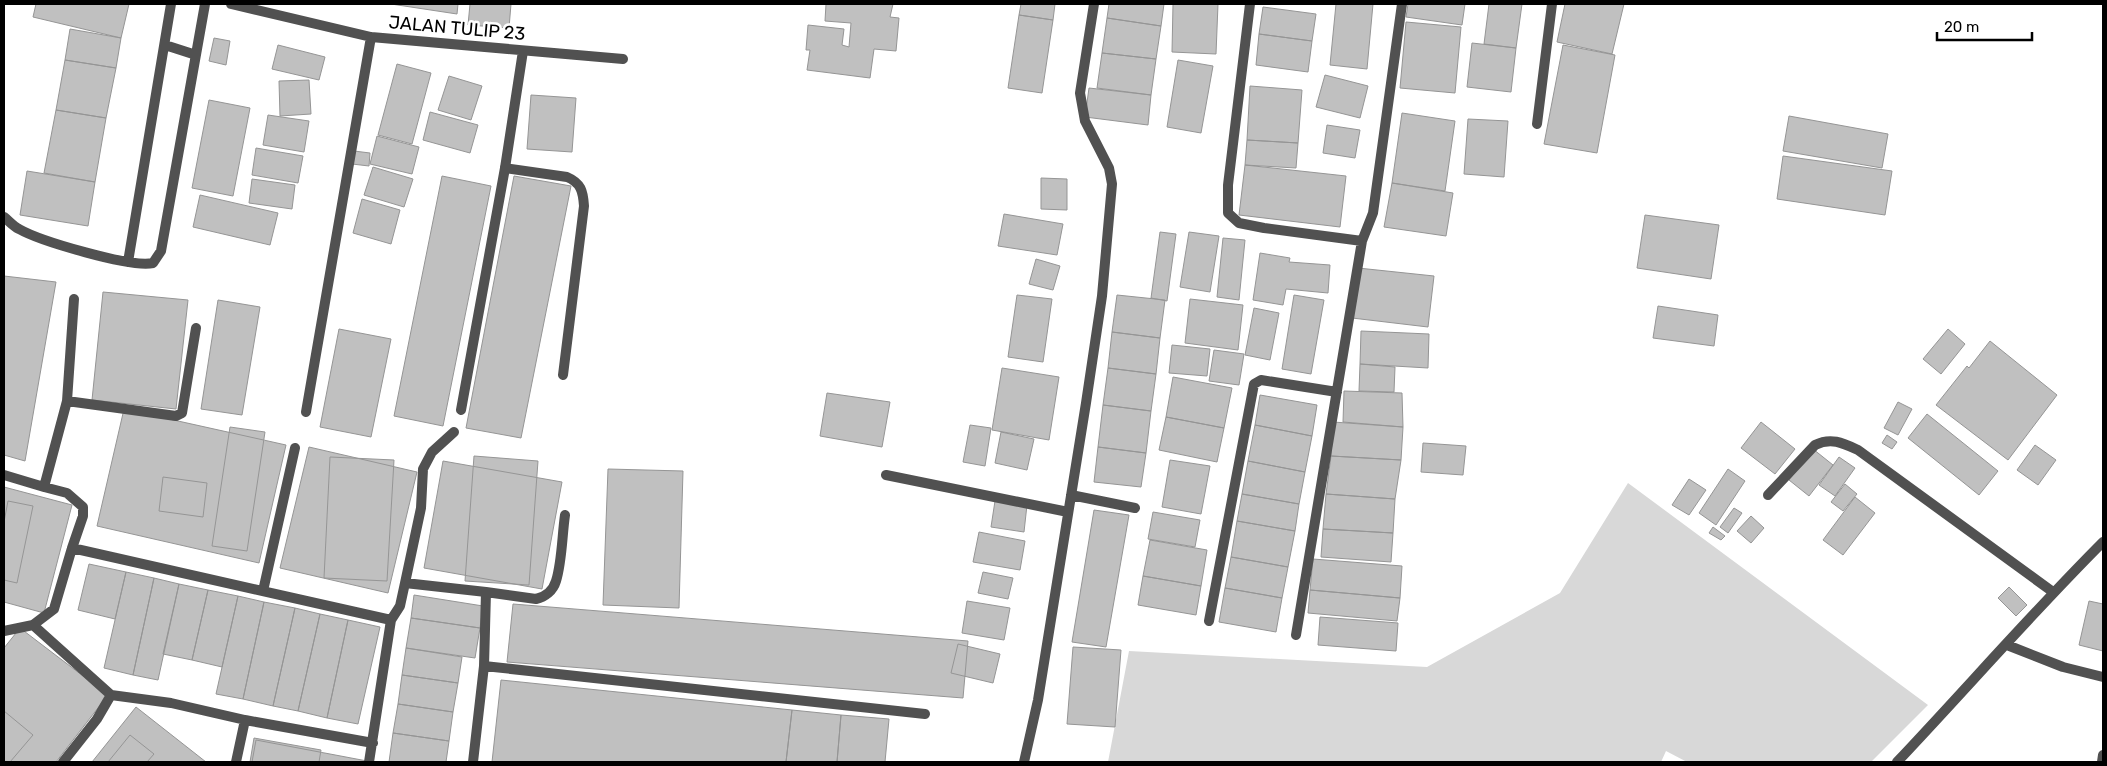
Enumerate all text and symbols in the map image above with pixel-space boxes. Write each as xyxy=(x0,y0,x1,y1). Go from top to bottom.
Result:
scale bar xyxy=(1937,10,2032,42)
street label: JALAN TULIP 23 xyxy=(388,11,526,45)
text: 20 m xyxy=(1944,18,1979,36)

